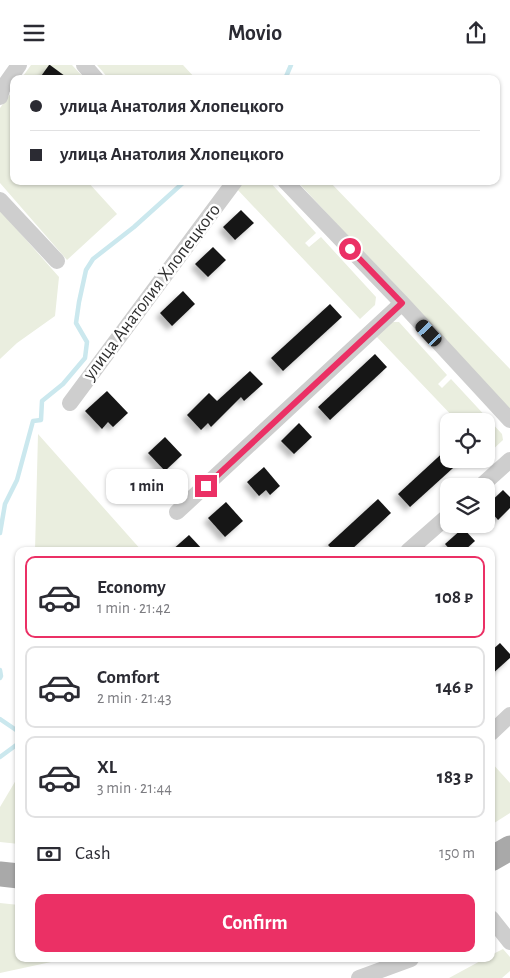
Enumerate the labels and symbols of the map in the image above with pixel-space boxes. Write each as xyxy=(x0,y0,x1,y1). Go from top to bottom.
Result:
street label: улица Анатолия Хлопецкого xyxy=(79,200,224,384)
route start xyxy=(339,238,361,260)
car xyxy=(413,317,444,349)
callout: 1 min xyxy=(106,469,188,503)
route end xyxy=(195,475,217,497)

